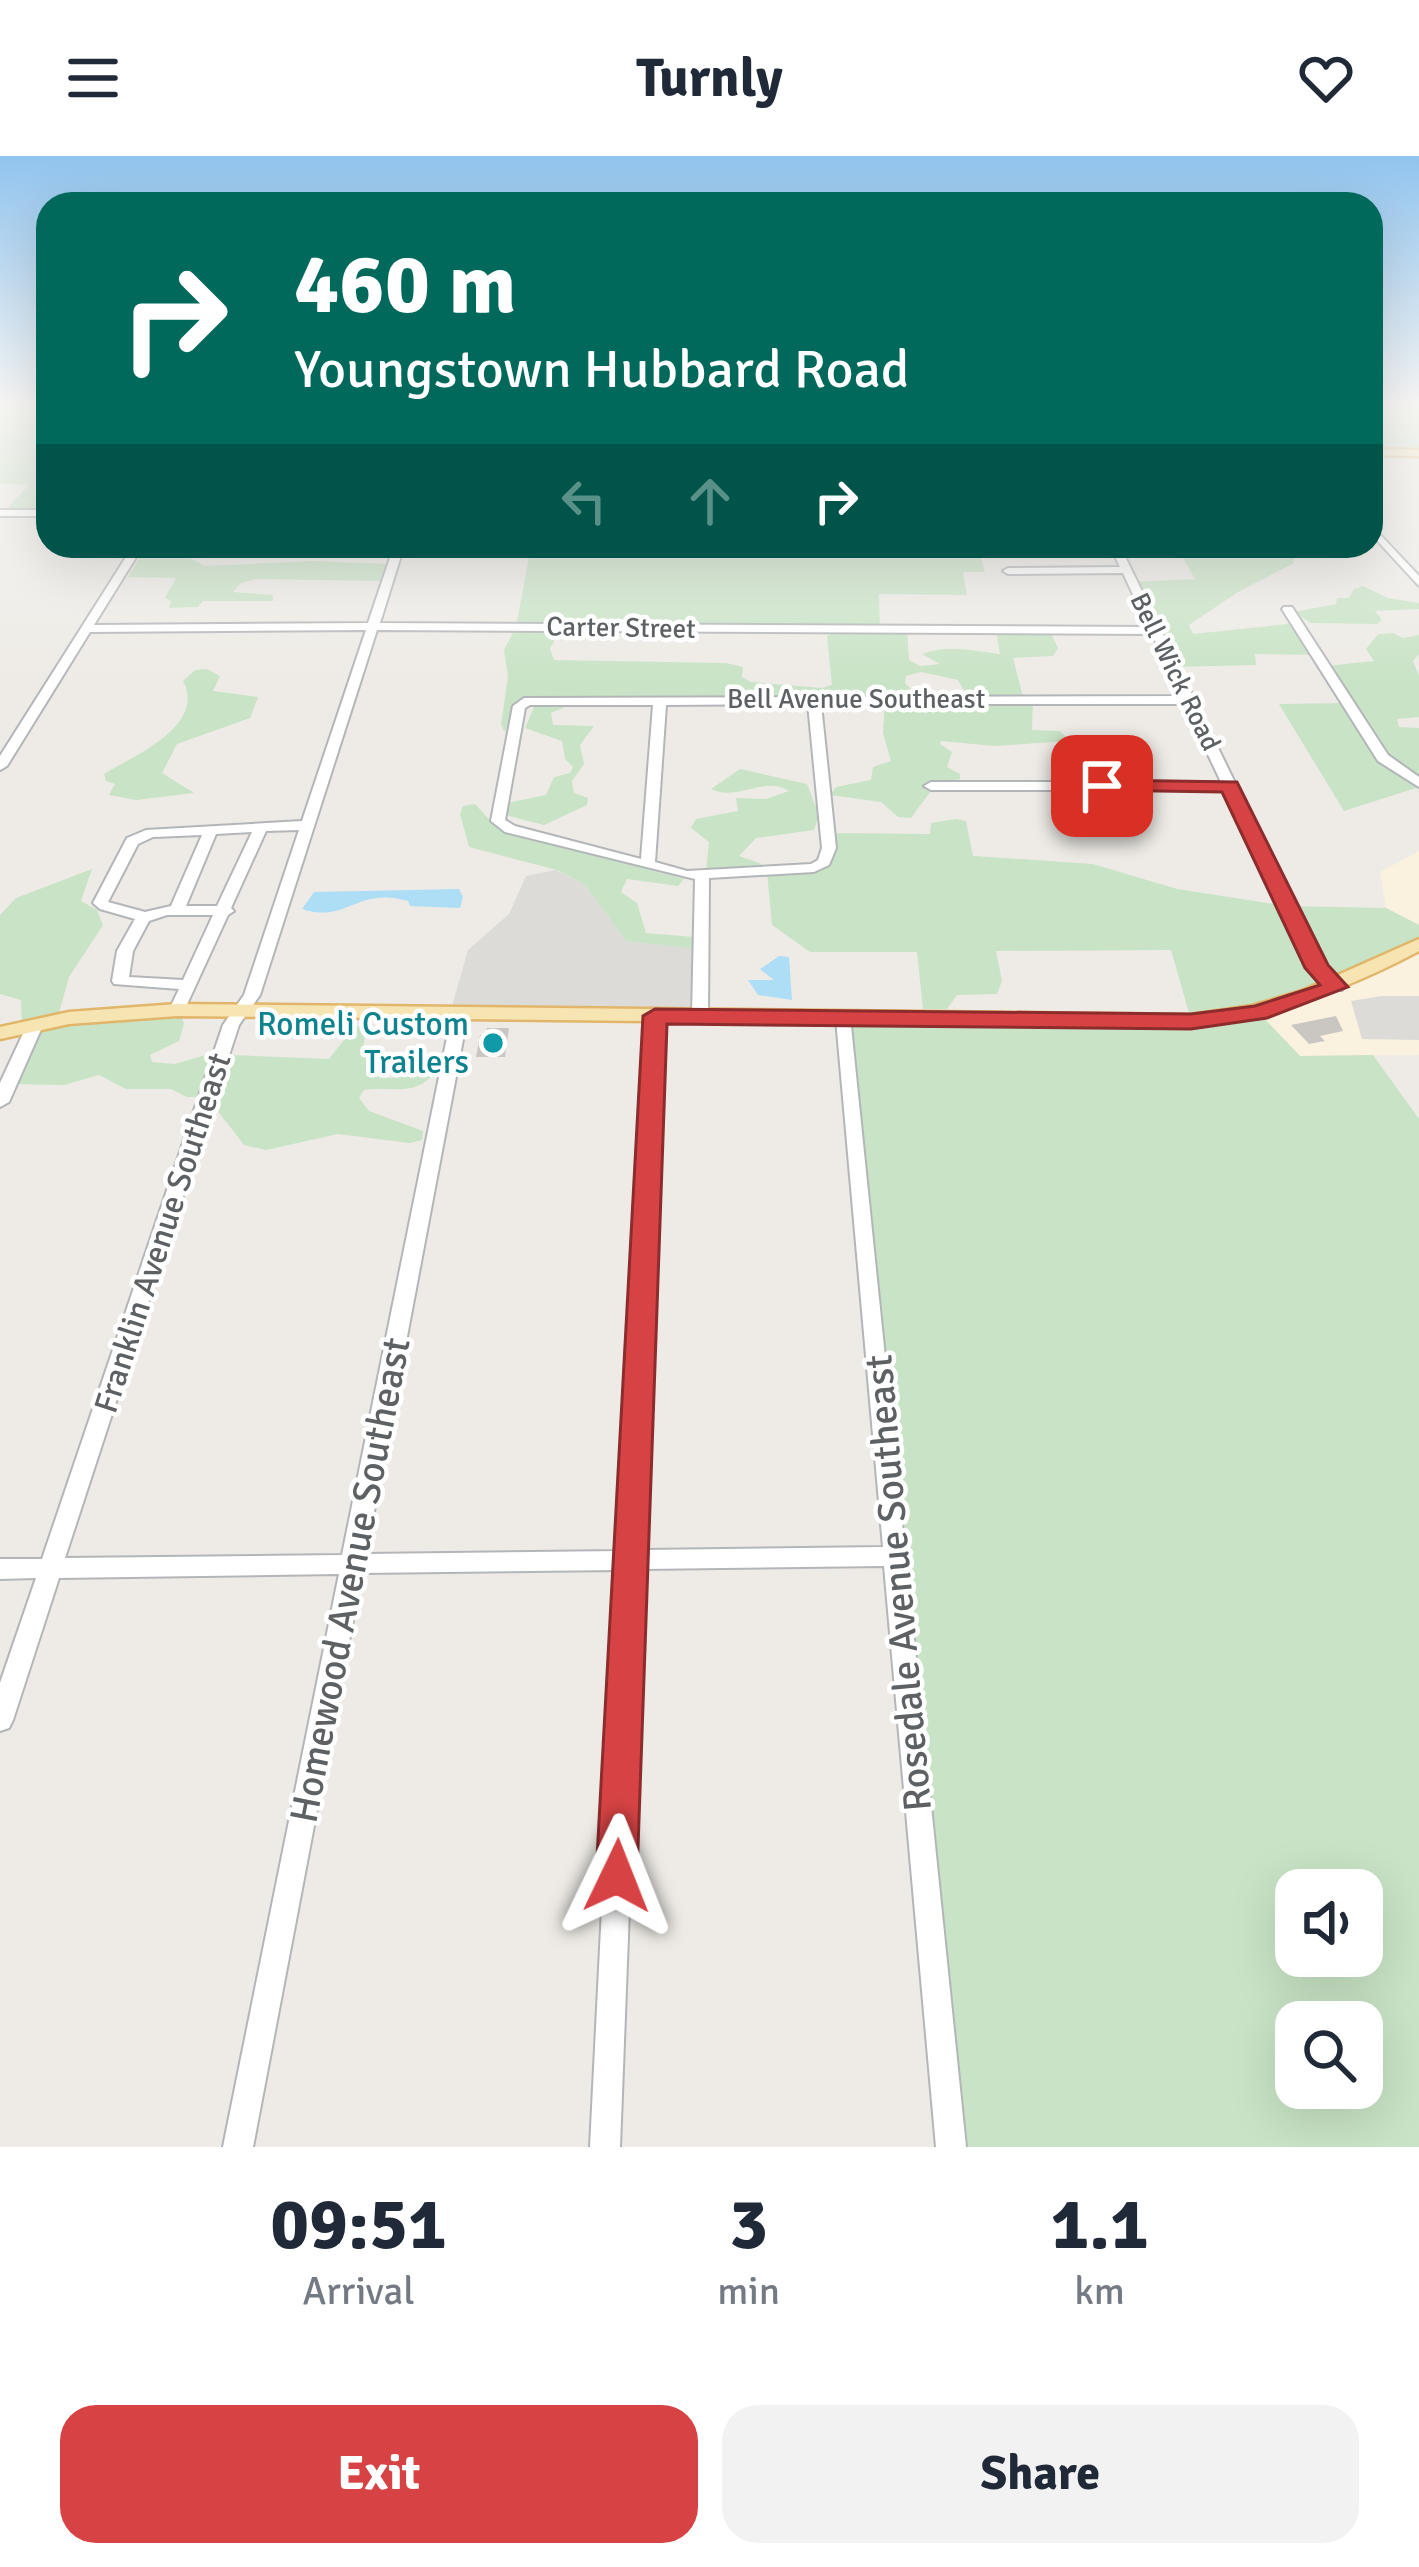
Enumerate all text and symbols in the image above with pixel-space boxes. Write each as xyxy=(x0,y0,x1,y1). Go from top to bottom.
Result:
icon: menu xyxy=(60,45,126,111)
text: Turnly xyxy=(636,45,783,112)
icon: heart xyxy=(1293,45,1359,111)
text: 460 m xyxy=(294,233,516,337)
icon: right xyxy=(96,240,252,396)
text: Youngstown Hubbard Road xyxy=(294,336,909,403)
icon: left xyxy=(551,468,617,534)
icon: ahead xyxy=(677,468,743,534)
icon: right xyxy=(803,468,869,534)
street label: Bell Wick Road xyxy=(1123,588,1227,756)
street label: Carter Street xyxy=(546,610,696,646)
street label: Bell Avenue Southeast xyxy=(727,683,985,716)
pin xyxy=(1051,735,1153,837)
icon: arrive xyxy=(1069,753,1135,819)
place label: Romeli Custom Trailers xyxy=(257,1004,469,1083)
marker: Romeli Custom Trailers xyxy=(480,1030,506,1056)
street label: Franklin Avenue Southeast xyxy=(85,1048,241,1418)
street label: Homewood Avenue Southeast xyxy=(279,1333,421,1827)
street label: Rosedale Avenue Southeast xyxy=(854,1353,942,1813)
position arrow xyxy=(554,1813,680,1939)
map controls xyxy=(1275,1869,1383,2109)
button: sound xyxy=(1275,1869,1383,1977)
button: search xyxy=(1275,2001,1383,2109)
text: 09:51 xyxy=(270,2180,447,2269)
text: 3 xyxy=(729,2180,768,2269)
text: 1.1 xyxy=(1050,2180,1149,2269)
text: Arrival xyxy=(302,2267,415,2315)
text: min xyxy=(717,2267,780,2315)
text: km xyxy=(1074,2267,1125,2315)
button: Exit xyxy=(60,2405,698,2543)
button: Share xyxy=(722,2405,1359,2543)

